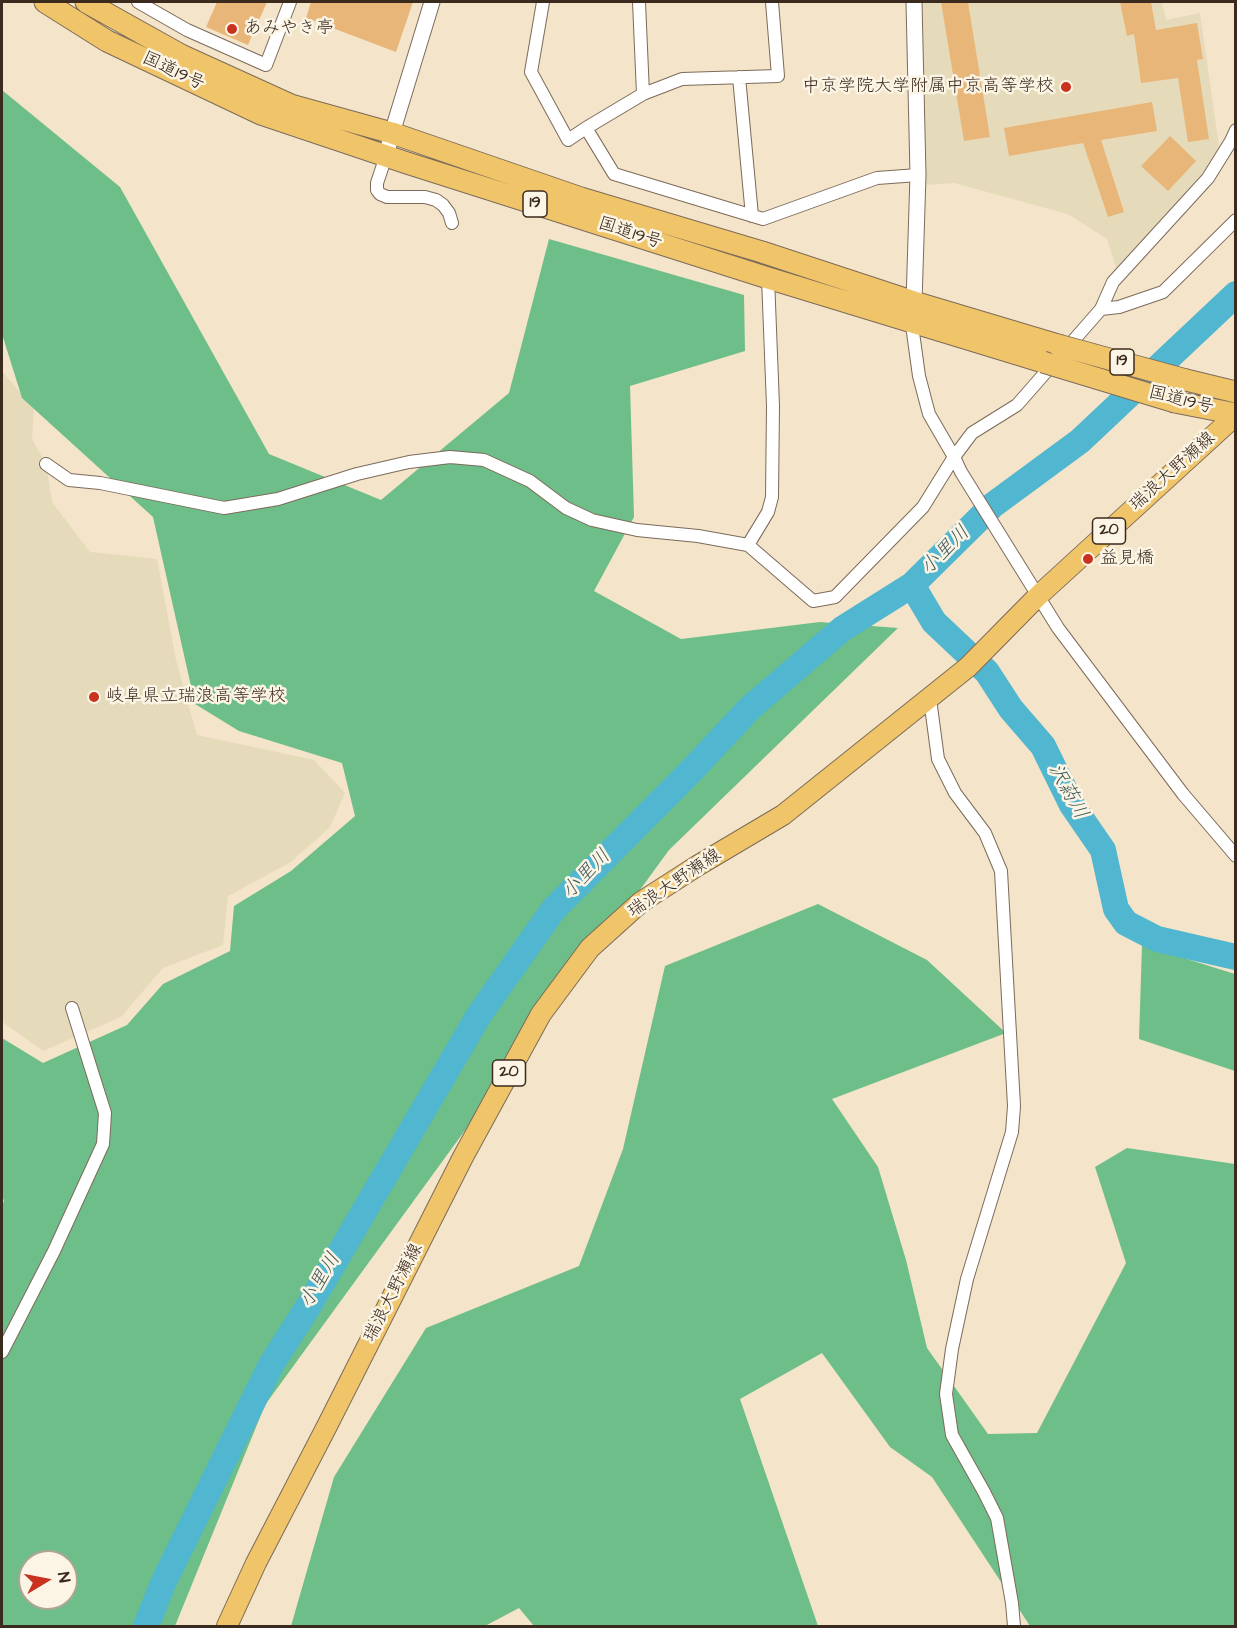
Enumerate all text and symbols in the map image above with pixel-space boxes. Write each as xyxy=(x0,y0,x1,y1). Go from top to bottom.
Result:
place label: あみやき亭 xyxy=(244,18,334,40)
marker: あみやき亭 xyxy=(225,22,239,36)
street label: 国道19号 xyxy=(138,48,208,96)
place label: 中京学院大学附属中京高等学校 xyxy=(802,76,1054,98)
marker: 中京学院大学附属中京高等学校 xyxy=(1059,80,1073,94)
road number: 19 xyxy=(523,191,547,217)
street label: 国道19号 xyxy=(595,213,665,255)
road number: 19 xyxy=(1110,349,1134,375)
street label: 国道19号 xyxy=(1146,382,1216,420)
street label: 瑞浪大野瀬線 xyxy=(1126,428,1220,516)
road number: 20 xyxy=(1092,518,1126,544)
water label: 小里川 xyxy=(916,521,976,581)
place label: 益見橋 xyxy=(1100,548,1154,570)
marker: 益見橋 xyxy=(1081,552,1095,566)
place label: 岐阜県立瑞浪高等学校 xyxy=(106,686,286,708)
marker: 岐阜県立瑞浪高等学校 xyxy=(87,690,101,704)
water label: 沢葯川 xyxy=(1042,760,1092,824)
water label: 小里川 xyxy=(558,845,616,905)
street label: 瑞浪大野瀬線 xyxy=(624,845,726,923)
road number: 20 xyxy=(492,1060,526,1086)
street label: 瑞浪大野瀬線 xyxy=(360,1240,428,1346)
water label: 小里川 xyxy=(295,1249,347,1313)
north arrow xyxy=(18,1550,78,1610)
text: N xyxy=(52,1570,75,1584)

